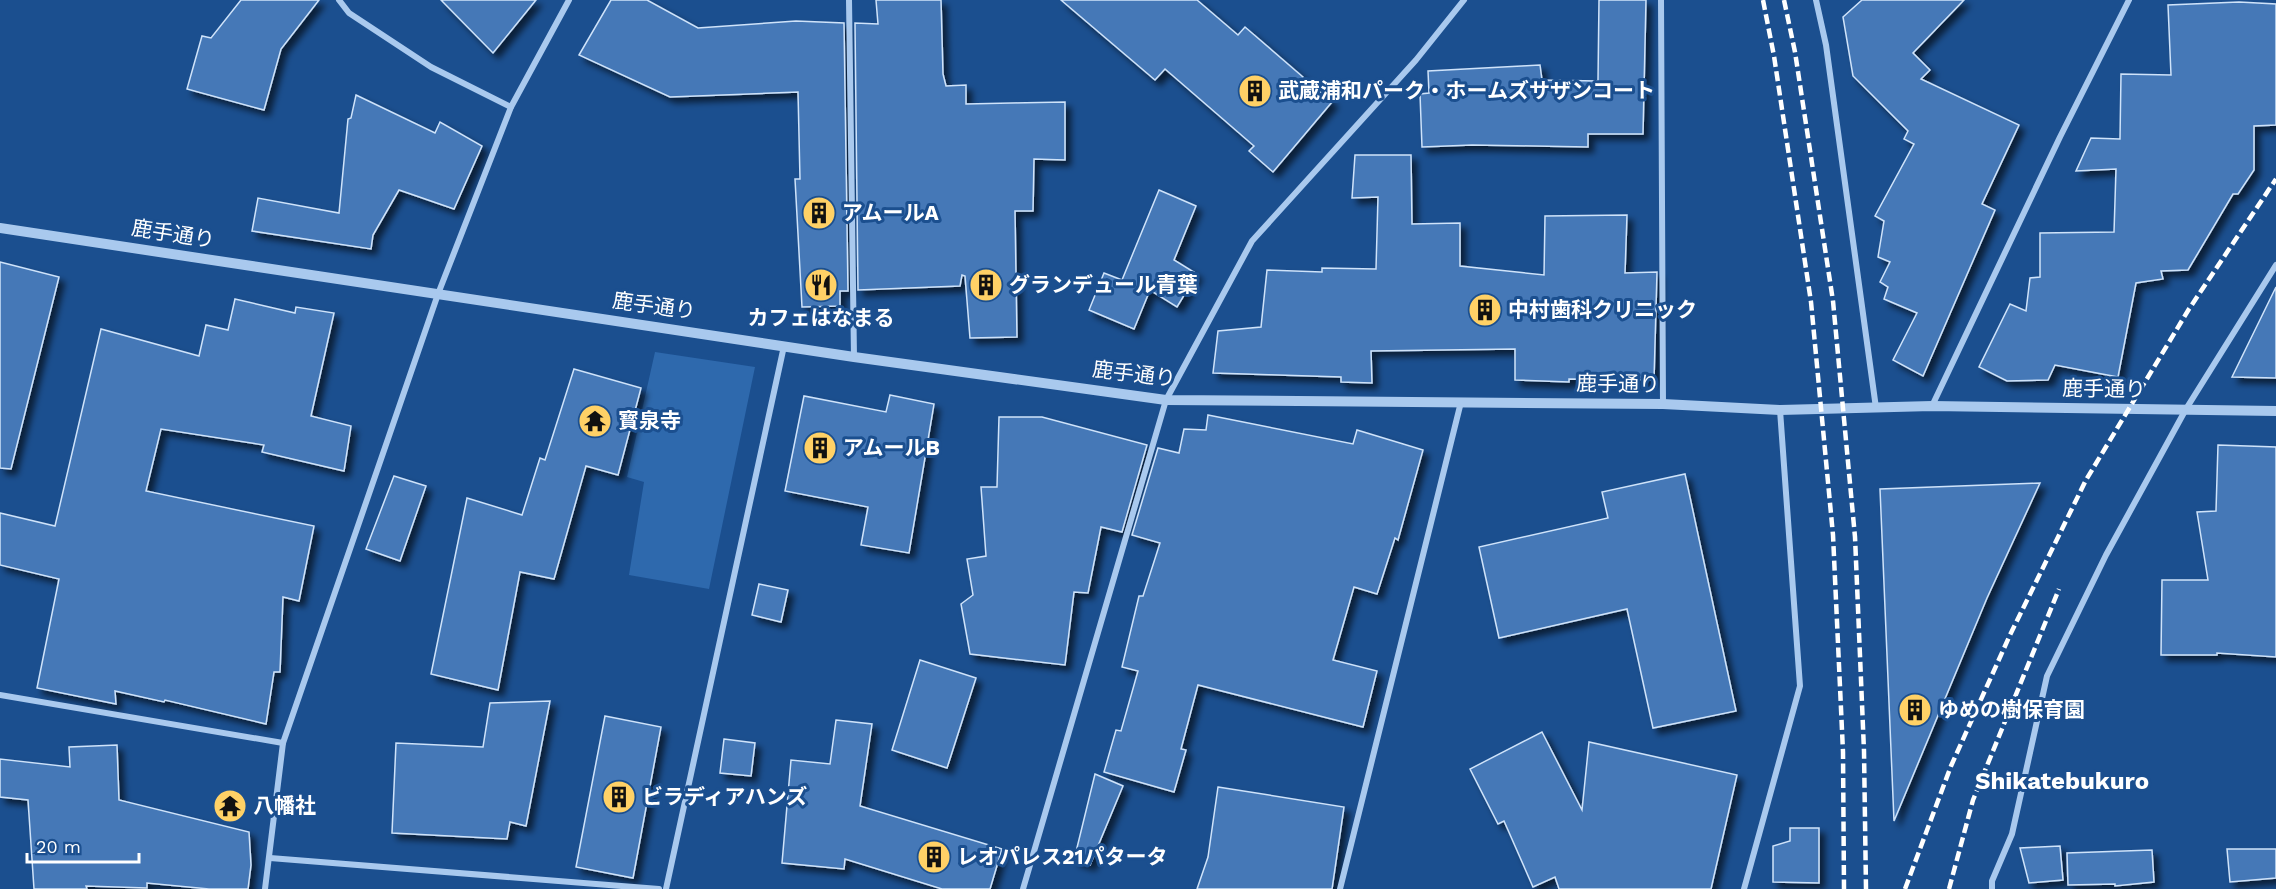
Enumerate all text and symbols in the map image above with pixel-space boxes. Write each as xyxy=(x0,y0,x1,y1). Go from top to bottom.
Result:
building icon: 武蔵浦和パーク・ホームズサザンコート xyxy=(1237,73,1273,109)
place label: 武蔵浦和パーク・ホームズサザンコート xyxy=(1278,78,1655,103)
building icon: アムールA xyxy=(801,195,837,231)
place label: アムールA xyxy=(842,200,940,225)
street label: 鹿手通り xyxy=(130,215,217,252)
restaurant icon: カフェはなまる xyxy=(803,267,839,303)
building icon: グランデュール青葉 xyxy=(968,267,1004,303)
place label: グランデュール青葉 xyxy=(1009,272,1198,297)
street label: 鹿手通り xyxy=(611,287,697,324)
building icon: 中村歯科クリニック xyxy=(1467,292,1503,328)
place label: 中村歯科クリニック xyxy=(1508,297,1697,322)
place label: カフェはなまる xyxy=(748,305,895,330)
street label: 鹿手通り xyxy=(1091,356,1177,391)
street label: 鹿手通り xyxy=(1576,370,1660,397)
street label: 鹿手通り xyxy=(2062,375,2146,402)
temple icon: 寳泉寺 xyxy=(577,403,613,439)
place label: 寳泉寺 xyxy=(618,408,681,433)
building icon: アムールB xyxy=(802,430,838,466)
place label: アムールB xyxy=(843,435,940,460)
building icon: ゆめの樹保育園 xyxy=(1897,692,1933,728)
place label: ゆめの樹保育園 xyxy=(1938,697,2085,722)
district label: Shikatebukuro xyxy=(1975,767,2149,795)
building icon: ビラディアハンズ xyxy=(601,779,637,815)
place label: ビラディアハンズ xyxy=(642,784,807,809)
temple icon: 八幡社 xyxy=(212,788,248,824)
place label: 八幡社 xyxy=(253,793,316,818)
scale bar xyxy=(27,826,140,864)
text: 20 m xyxy=(36,836,81,857)
building icon: レオパレス21パタータ xyxy=(916,839,952,875)
place label: レオパレス21パタータ xyxy=(957,844,1168,869)

